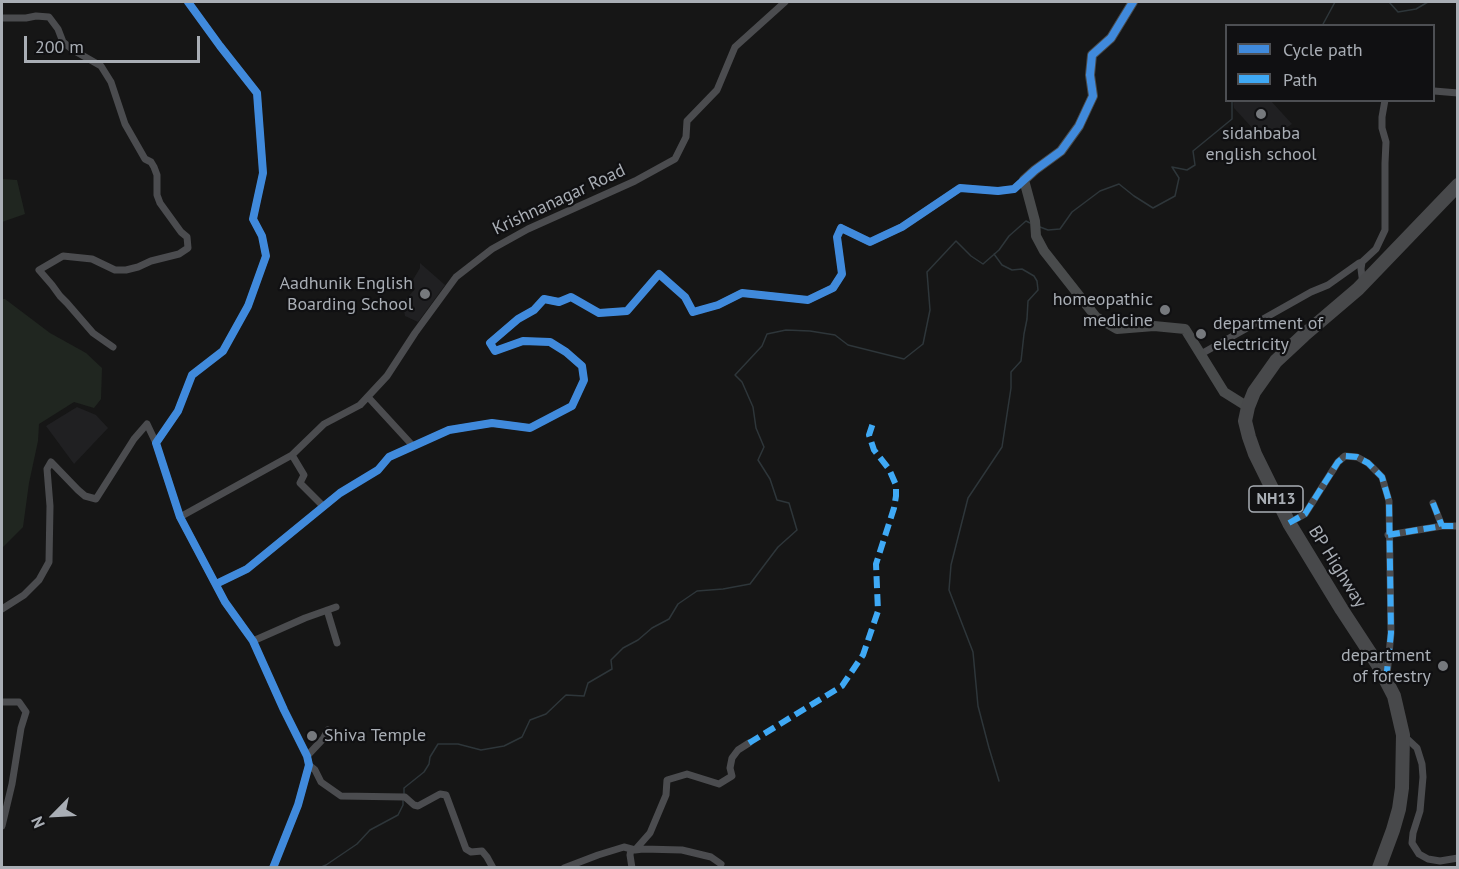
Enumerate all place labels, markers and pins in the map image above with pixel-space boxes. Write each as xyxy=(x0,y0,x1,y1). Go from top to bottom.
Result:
marker: sidahbaba english school xyxy=(1254,107,1268,121)
place label: sidahbaba english school xyxy=(1205,123,1317,166)
place label: Aadhunik English Boarding School xyxy=(280,273,413,316)
marker: Aadhunik English Boarding School xyxy=(418,287,432,301)
place label: homeopathic medicine xyxy=(1053,289,1153,332)
marker: homeopathic medicine xyxy=(1158,303,1172,317)
place label: department of electricity xyxy=(1213,313,1323,356)
marker: department of electricity xyxy=(1194,327,1208,341)
place label: department of forestry xyxy=(1341,645,1431,688)
marker: department of forestry xyxy=(1436,659,1450,673)
place label: Shiva Temple xyxy=(324,725,426,747)
marker: Shiva Temple xyxy=(305,729,319,743)

